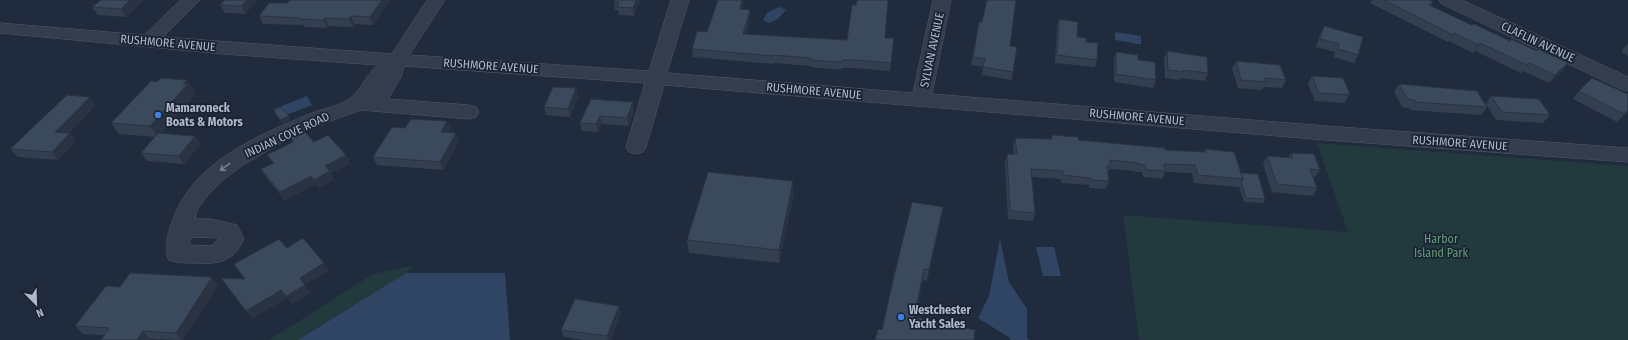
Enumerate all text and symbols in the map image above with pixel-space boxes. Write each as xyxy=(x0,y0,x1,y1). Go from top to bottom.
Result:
street label: SYLVAN AVENUE xyxy=(917,11,947,89)
street label: CLAFLIN AVENUE xyxy=(1499,19,1577,65)
street label: RUSHMORE AVENUE xyxy=(120,32,217,54)
street label: RUSHMORE AVENUE xyxy=(443,56,539,76)
street label: RUSHMORE AVENUE xyxy=(766,80,863,102)
place label: Mamaroneck Boats & Motors xyxy=(166,101,243,129)
street label: RUSHMORE AVENUE xyxy=(1089,106,1186,128)
street label: INDIAN COVE ROAD xyxy=(242,109,332,161)
marker: Mamaroneck Boats & Motors xyxy=(153,110,163,120)
street label: RUSHMORE AVENUE xyxy=(1412,133,1508,153)
one-way arrow xyxy=(220,163,231,171)
park label: Harbor Island Park xyxy=(1414,232,1468,260)
north arrow xyxy=(16,284,56,324)
place label: Westchester Yacht Sales xyxy=(908,303,971,331)
text: N xyxy=(34,305,45,320)
marker: Westchester Yacht Sales xyxy=(896,312,906,322)

